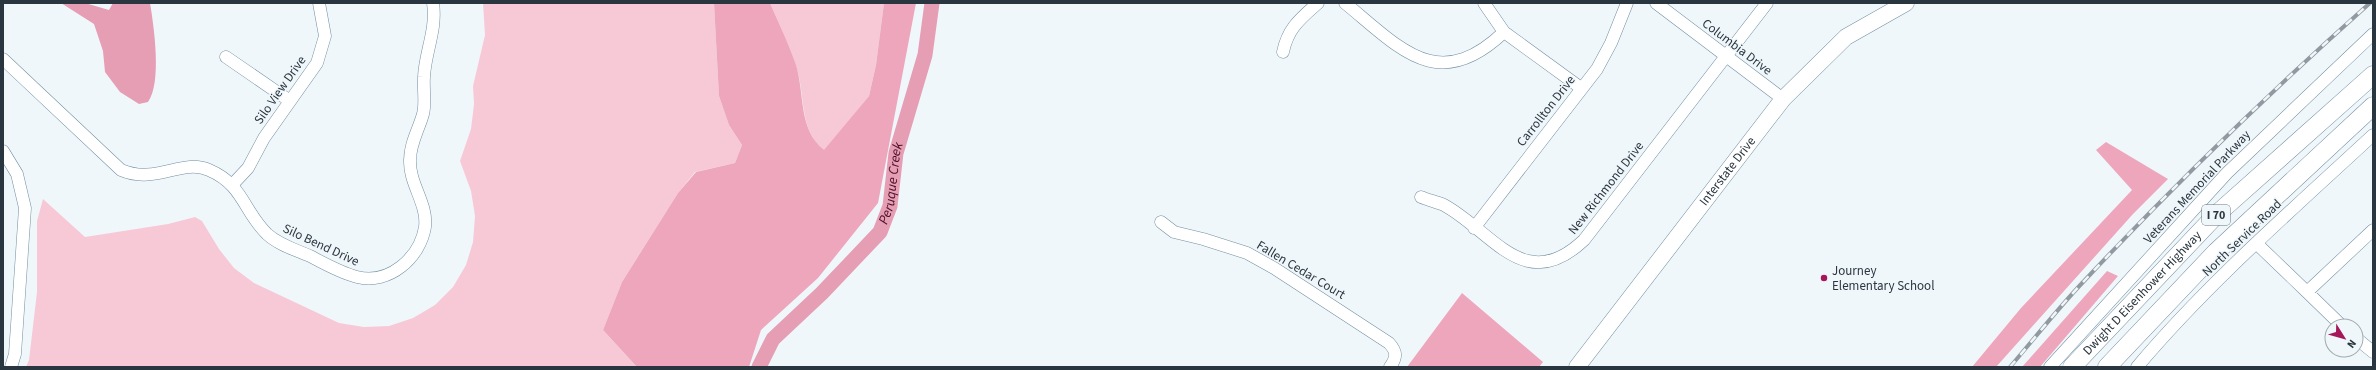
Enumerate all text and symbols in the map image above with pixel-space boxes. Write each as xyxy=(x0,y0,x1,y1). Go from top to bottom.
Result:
street label: Columbia Drive xyxy=(1698,15,1776,79)
street label: Silo View Drive xyxy=(250,52,310,128)
street label: Carrollton Drive xyxy=(1513,72,1579,150)
street label: Veterans Memorial Parkway xyxy=(2139,126,2255,248)
street label: Interstate Drive xyxy=(1695,133,1760,209)
street label: New Richmond Drive xyxy=(1564,138,1648,238)
water label: Peruque Creek xyxy=(874,140,909,227)
street label: North Service Road xyxy=(2198,195,2286,281)
road number: I 70 xyxy=(2202,205,2230,225)
street label: Silo Bend Drive xyxy=(280,219,362,271)
street label: Dwight D Eisenhower Highway xyxy=(2079,227,2205,359)
street label: Fallen Cedar Court xyxy=(1253,236,1349,304)
place label: Journey Elementary School xyxy=(1832,262,1934,295)
marker: Journey Elementary School xyxy=(1819,273,1829,283)
north arrow xyxy=(2324,318,2364,358)
text: N xyxy=(2343,336,2360,351)

